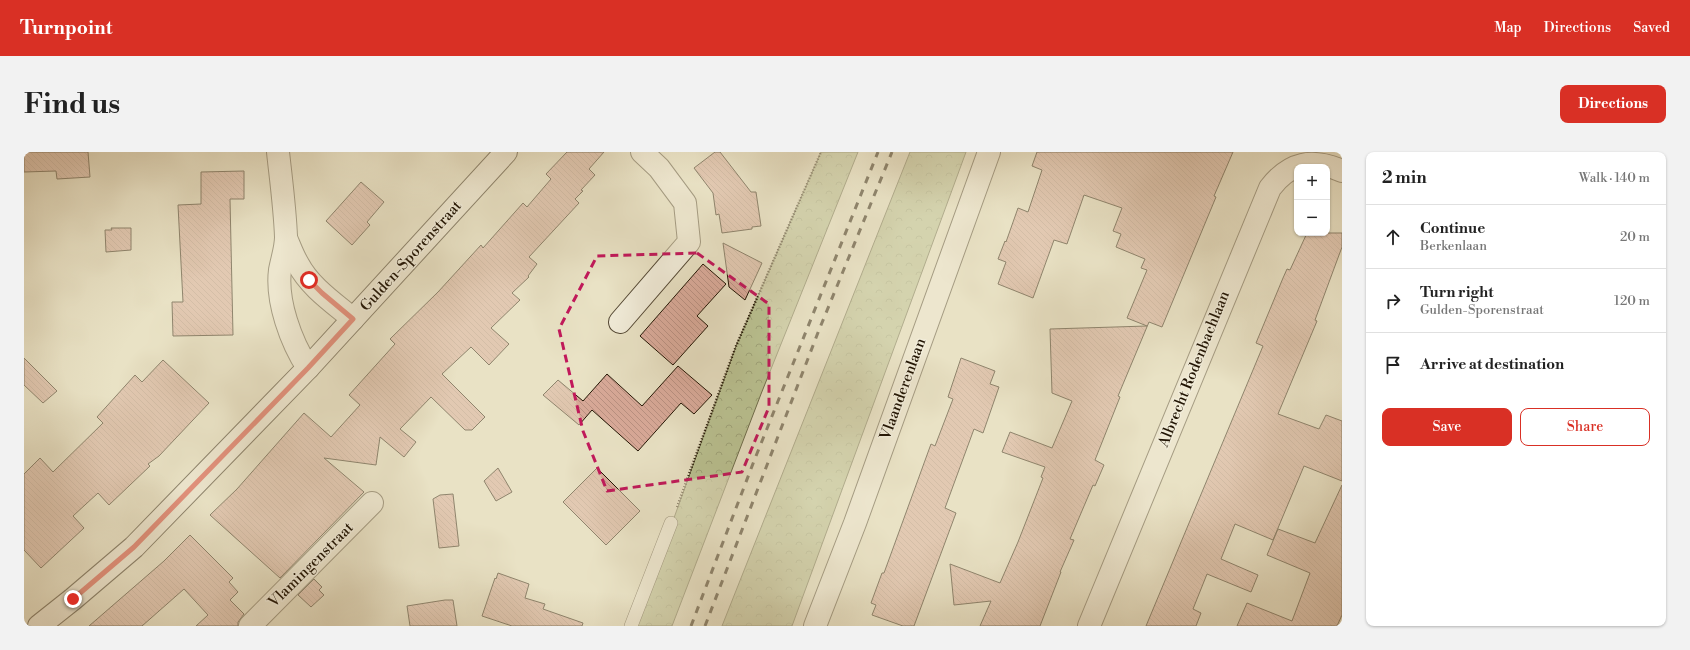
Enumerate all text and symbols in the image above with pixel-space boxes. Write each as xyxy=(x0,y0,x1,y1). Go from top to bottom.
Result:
text: Turnpoint xyxy=(20,16,113,40)
text: Map xyxy=(1494,19,1522,37)
text: Directions xyxy=(1544,19,1611,37)
text: Saved xyxy=(1633,19,1670,37)
button: Directions xyxy=(1560,85,1666,123)
text: Find us xyxy=(24,87,120,122)
map controls xyxy=(1294,164,1330,236)
button: + xyxy=(1294,164,1330,200)
text: 2 min xyxy=(1382,167,1427,189)
text: Walk · 140 m xyxy=(1579,170,1650,186)
street label: Gulden-Sporenstraat xyxy=(356,196,466,315)
button: − xyxy=(1294,200,1330,236)
text: Continue xyxy=(1420,219,1485,238)
icon: ahead xyxy=(1382,226,1404,248)
text: 20 m xyxy=(1620,229,1650,245)
text: Berkenlaan xyxy=(1420,238,1487,254)
route start xyxy=(300,271,318,289)
text: Turn right xyxy=(1420,283,1494,302)
street label: Albrecht Rodenbachlaan xyxy=(1154,288,1234,451)
icon: right xyxy=(1382,290,1404,312)
text: 120 m xyxy=(1614,293,1650,309)
text: Gulden-Sporenstraat xyxy=(1420,302,1544,318)
street label: Vlaanderenlaan xyxy=(875,336,930,443)
icon: arrive xyxy=(1382,354,1404,376)
text: Arrive at destination xyxy=(1420,355,1564,374)
button: Save xyxy=(1382,408,1512,446)
button: Share xyxy=(1520,408,1650,446)
street label: Vlamingenstraat xyxy=(264,518,358,612)
route end xyxy=(64,590,82,608)

